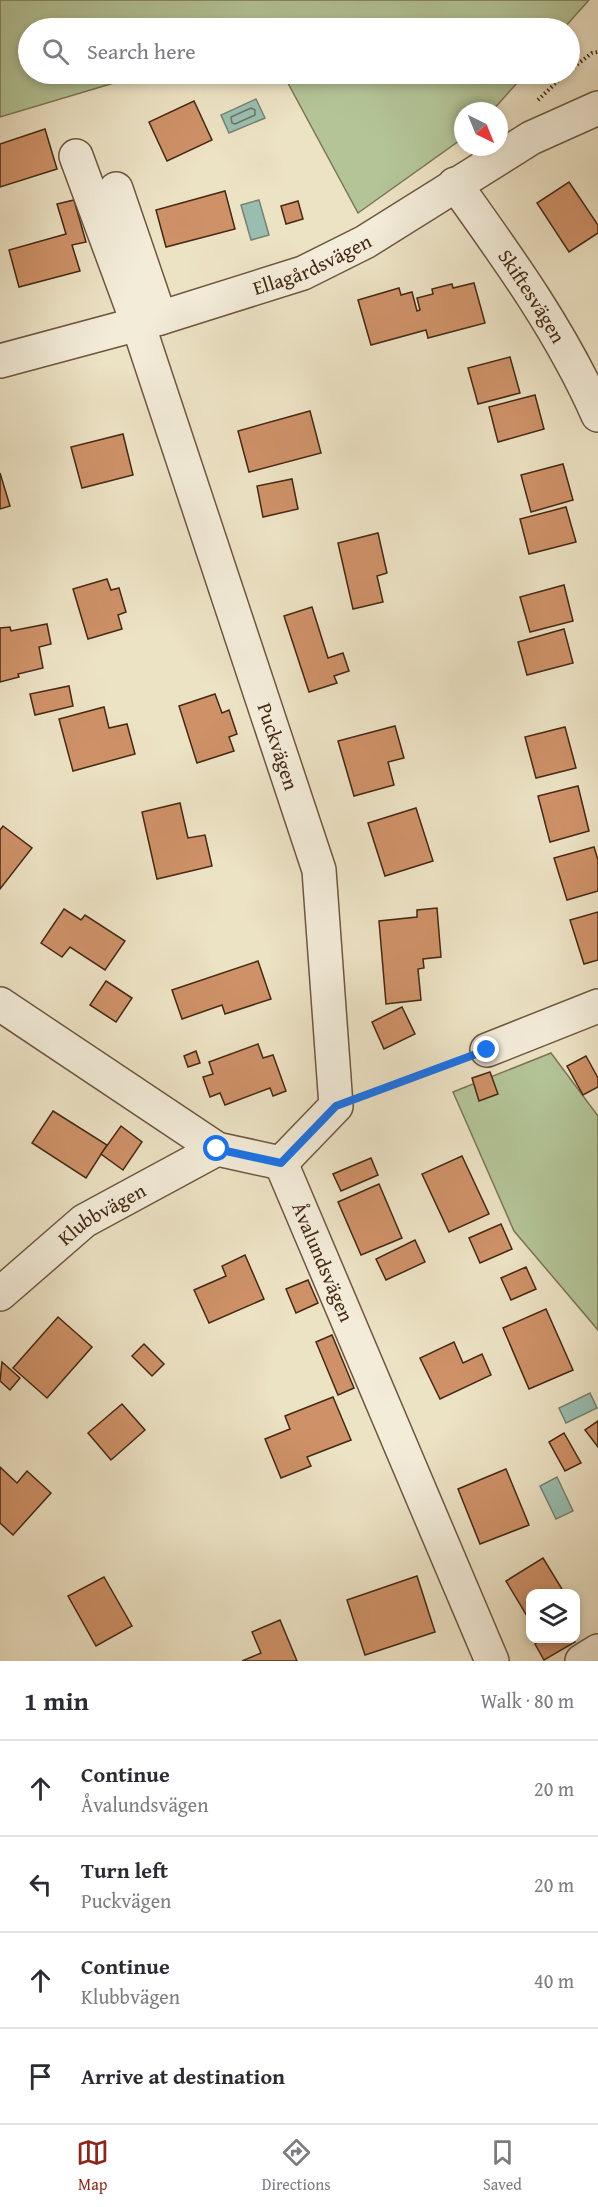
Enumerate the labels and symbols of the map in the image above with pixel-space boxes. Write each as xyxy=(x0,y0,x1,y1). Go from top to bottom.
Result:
north arrow xyxy=(454,102,508,156)
street label: Ellagårdsvägen xyxy=(249,226,376,302)
street label: Skiftesvägen xyxy=(491,243,573,348)
street label: Puckvägen xyxy=(251,699,306,794)
route end xyxy=(473,1036,499,1062)
route start xyxy=(203,1135,229,1161)
street label: Klubbvägen xyxy=(51,1175,151,1252)
street label: Åvalundsvägen xyxy=(285,1197,362,1326)

